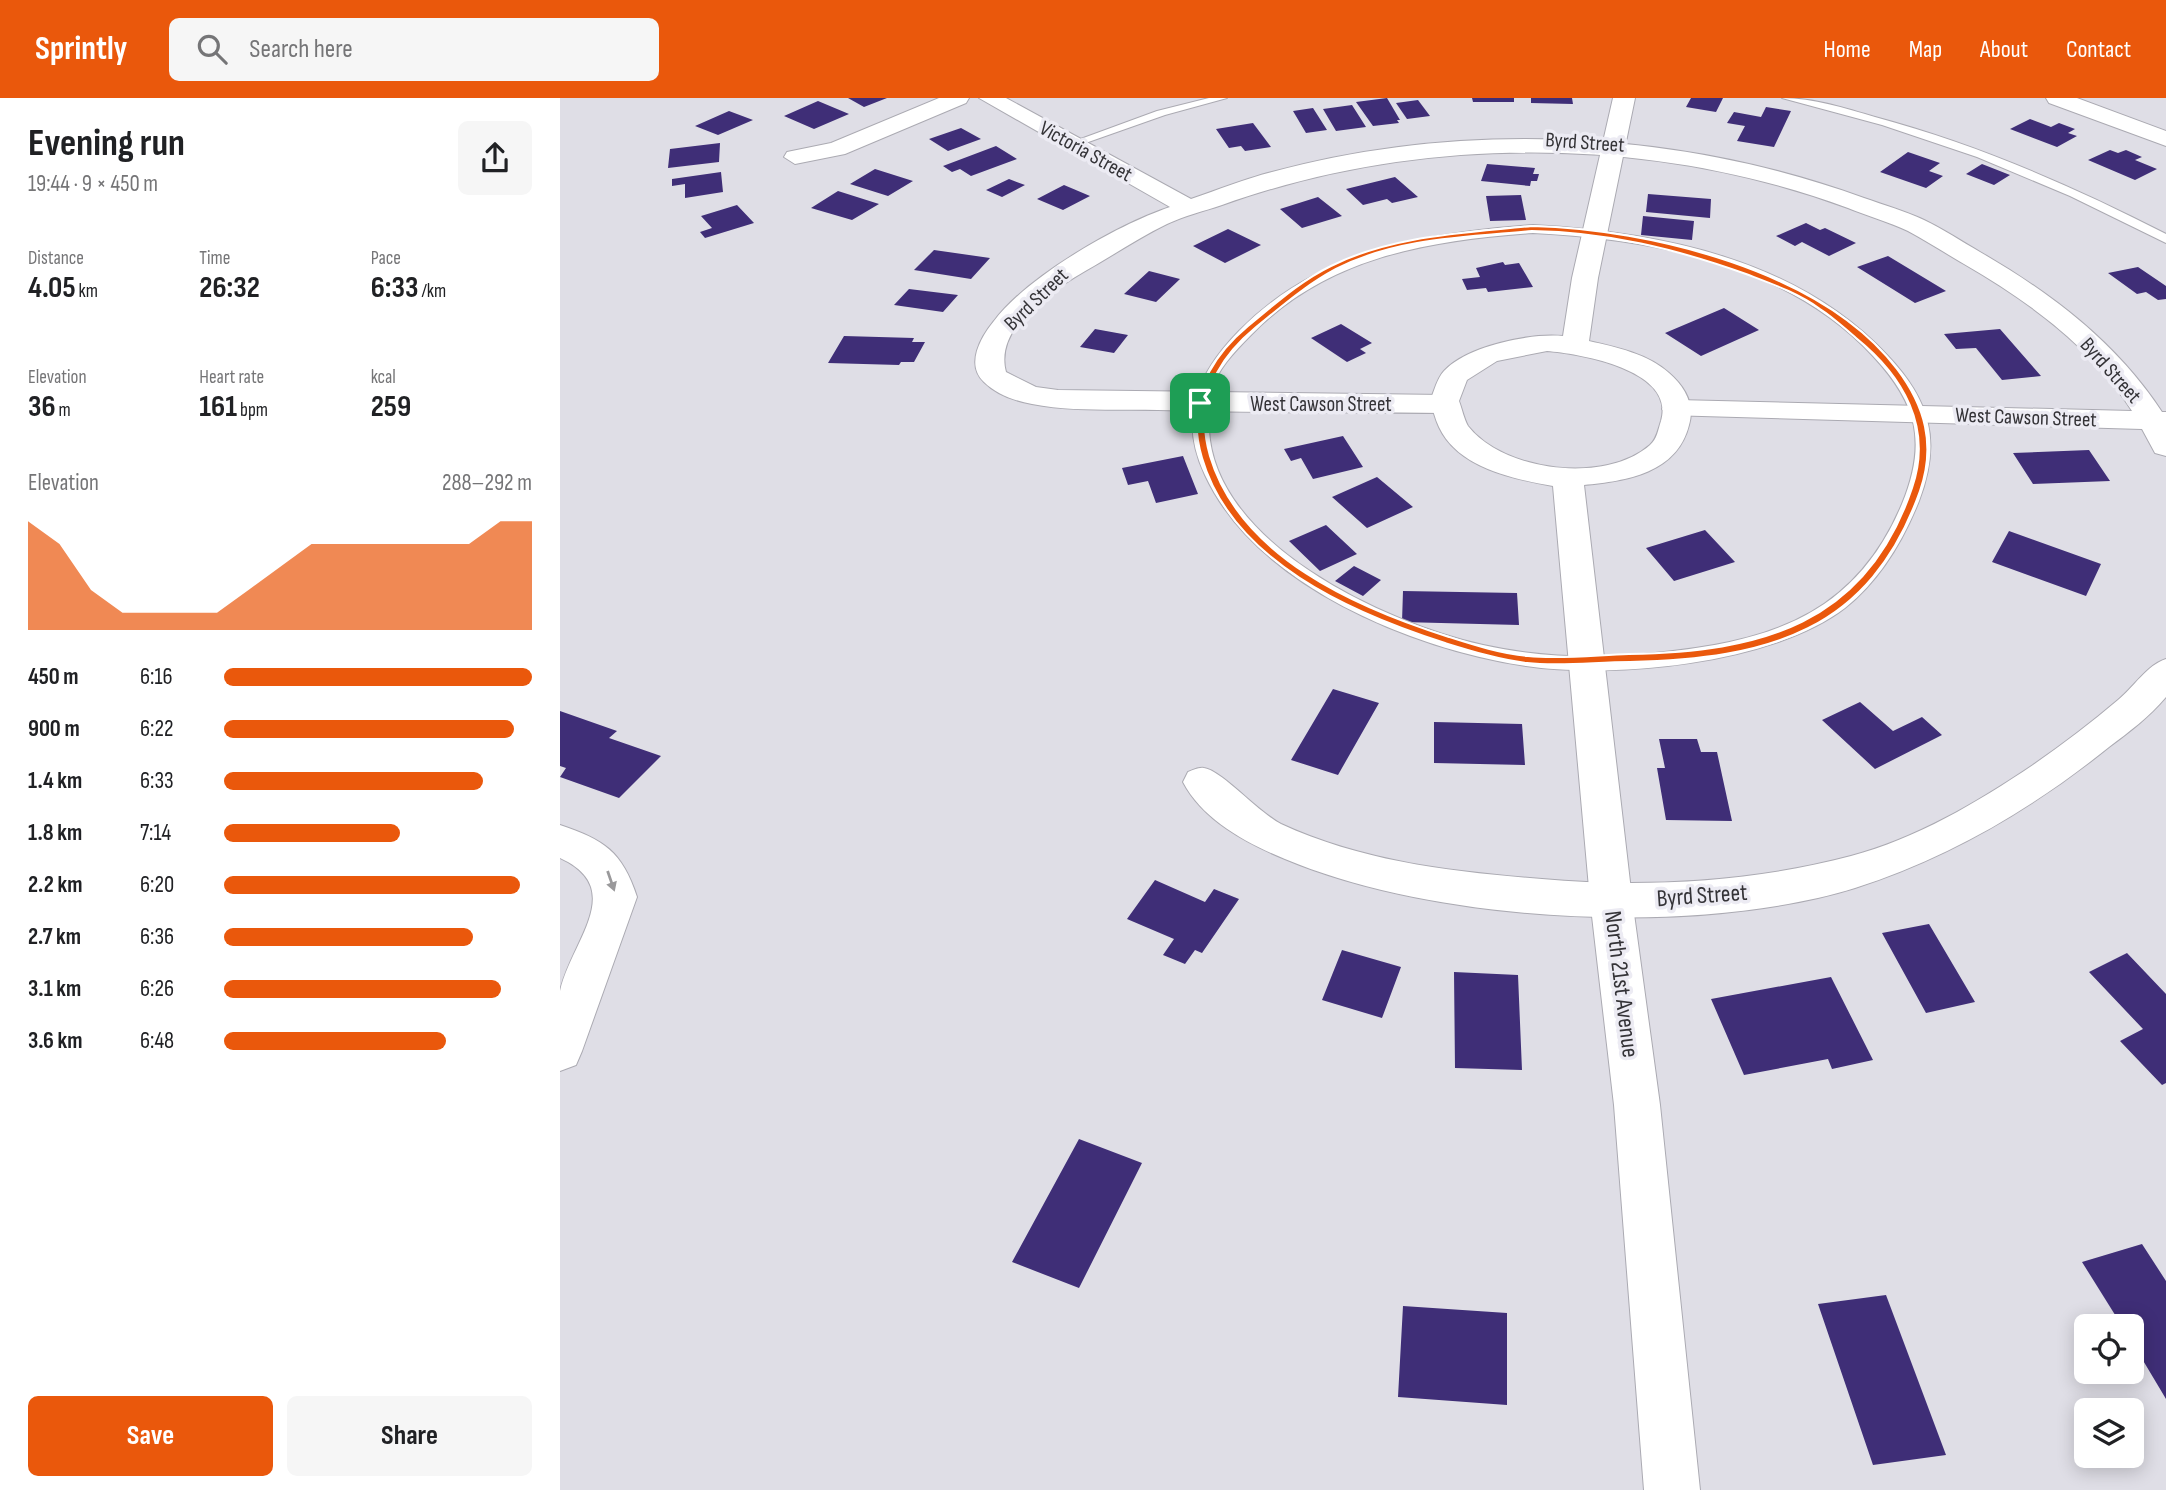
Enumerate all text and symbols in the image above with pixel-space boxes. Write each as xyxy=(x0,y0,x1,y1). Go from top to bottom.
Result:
search box xyxy=(169,18,659,81)
text: Sprintly xyxy=(35,29,127,69)
icon: search xyxy=(193,30,231,68)
text: Search here xyxy=(249,34,353,65)
text: Home xyxy=(1823,35,1871,64)
text: Map xyxy=(1909,35,1942,64)
text: About xyxy=(1980,35,2028,64)
text: Contact xyxy=(2066,35,2131,64)
street label: Victoria Street xyxy=(1035,116,1137,187)
text: Evening run xyxy=(28,121,185,166)
button: share xyxy=(458,121,532,195)
street label: Byrd Street xyxy=(1544,127,1625,158)
text: 19:44 · 9 × 450 m xyxy=(28,170,158,198)
text: Distance xyxy=(28,247,84,270)
text: Time xyxy=(199,247,230,270)
text: Pace xyxy=(371,247,401,270)
street label: Byrd Street xyxy=(999,263,1074,336)
text: 4.05 xyxy=(28,270,76,306)
text: 26:32 xyxy=(199,270,260,306)
text: 6:33 xyxy=(371,270,418,306)
text: km xyxy=(76,280,98,303)
text: /km xyxy=(418,280,446,303)
street label: Byrd Street xyxy=(2075,332,2146,408)
text: Elevation xyxy=(28,366,87,389)
text: Heart rate xyxy=(199,366,264,389)
text: kcal xyxy=(371,366,396,389)
pin xyxy=(1170,373,1230,433)
icon: arrive xyxy=(1181,384,1219,422)
text: 36 xyxy=(28,389,56,425)
text: 161 xyxy=(199,389,237,425)
text: 259 xyxy=(371,389,411,425)
street label: West Cawson Street xyxy=(1250,392,1392,417)
text: m xyxy=(56,399,71,422)
text: bpm xyxy=(237,399,268,422)
street label: West Cawson Street xyxy=(1955,403,2097,432)
text: Elevation xyxy=(28,469,99,497)
text: 288–292 m xyxy=(442,469,532,497)
text: 450 m xyxy=(28,663,79,691)
text: 6:16 xyxy=(140,663,173,691)
text: 900 m xyxy=(28,715,80,743)
text: 6:22 xyxy=(140,715,173,743)
text: 1.4 km xyxy=(28,767,82,795)
text: 6:33 xyxy=(140,767,174,795)
text: 1.8 km xyxy=(28,819,82,847)
text: 7:14 xyxy=(140,819,171,847)
one-way arrow xyxy=(606,870,617,891)
text: 2.2 km xyxy=(28,871,82,899)
text: 6:20 xyxy=(140,871,174,899)
street label: Byrd Street xyxy=(1656,878,1748,913)
street label: North 21st Avenue xyxy=(1598,909,1645,1059)
text: 2.7 km xyxy=(28,923,81,951)
text: 6:36 xyxy=(140,923,174,951)
text: 3.1 km xyxy=(28,975,81,1003)
text: 6:26 xyxy=(140,975,174,1003)
text: 3.6 km xyxy=(28,1027,82,1055)
text: 6:48 xyxy=(140,1027,174,1055)
map controls xyxy=(2074,1314,2144,1468)
button: locate xyxy=(2074,1314,2144,1384)
button: Save xyxy=(28,1396,273,1476)
button: Share xyxy=(287,1396,532,1476)
button: layers xyxy=(2074,1398,2144,1468)

